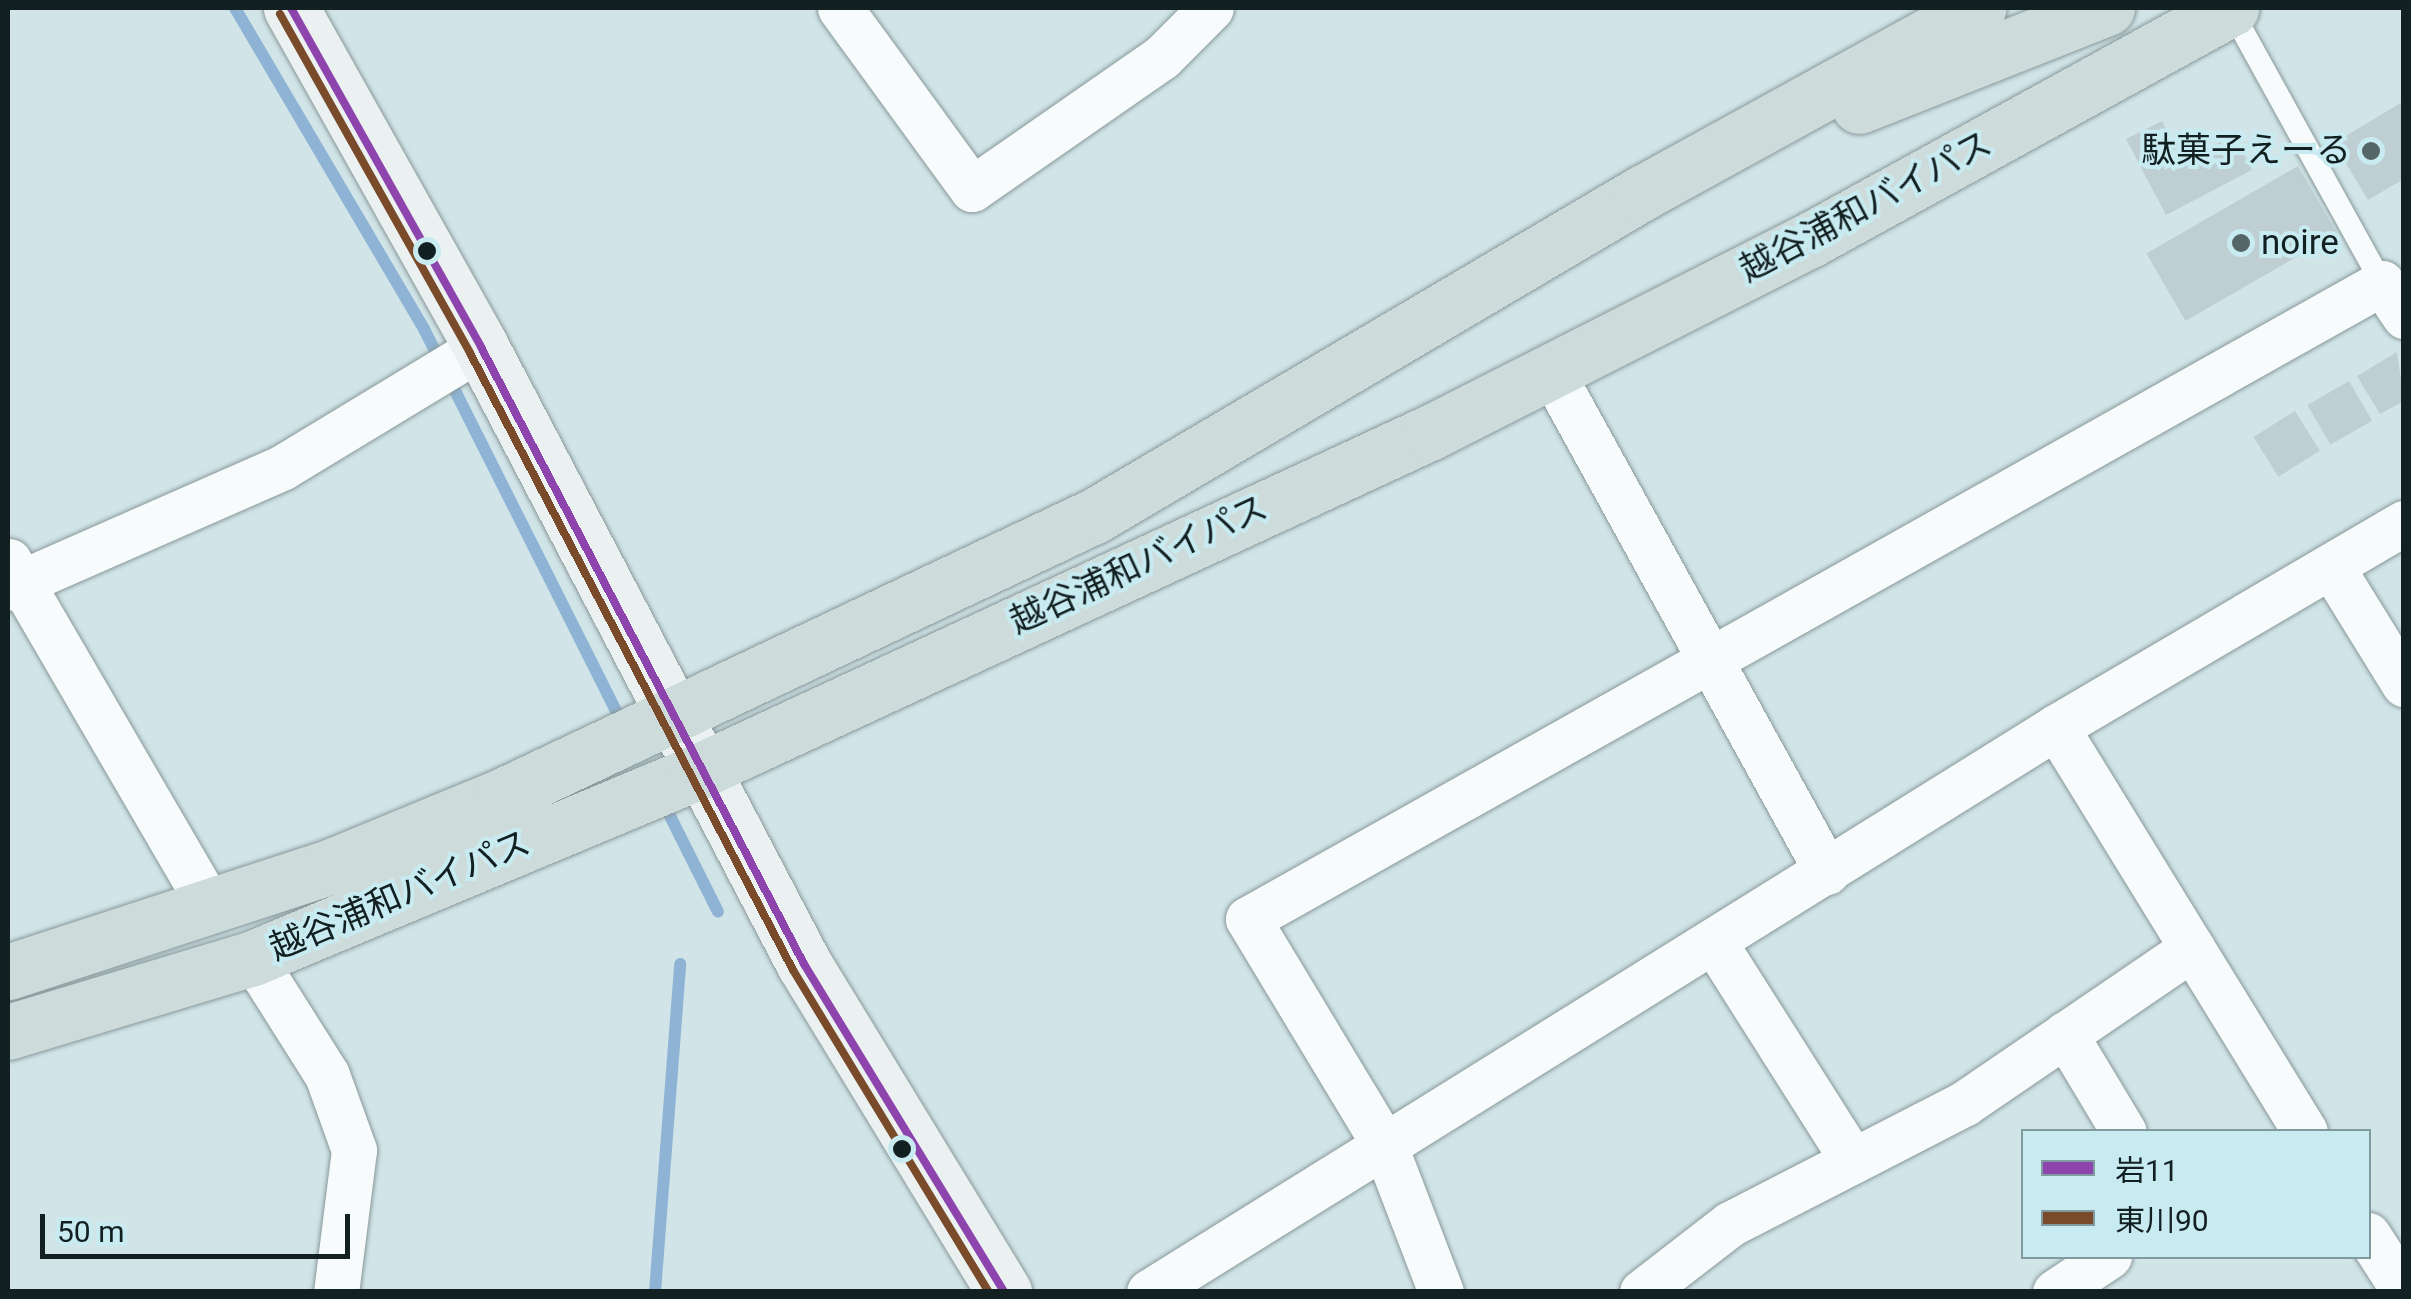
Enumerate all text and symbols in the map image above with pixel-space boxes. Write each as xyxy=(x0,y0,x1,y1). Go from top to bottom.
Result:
street label: 越谷浦和バイパス xyxy=(1733,123,1999,291)
place label: 駄菓子えーる xyxy=(2141,130,2351,172)
marker: 駄菓子えーる xyxy=(2360,140,2382,162)
place label: noire xyxy=(2261,222,2339,264)
marker: noire xyxy=(2230,232,2252,254)
unlabelled marker xyxy=(417,241,437,261)
street label: 越谷浦和バイパス xyxy=(1003,487,1275,643)
street label: 越谷浦和バイパス xyxy=(263,822,537,970)
legend xyxy=(2021,1129,2371,1259)
unlabelled marker xyxy=(892,1139,912,1159)
text: 岩11 xyxy=(2115,1153,2179,1188)
scale bar xyxy=(45,1194,355,1256)
text: 東川90 xyxy=(2115,1203,2209,1238)
text: 50 m xyxy=(57,1214,124,1249)

